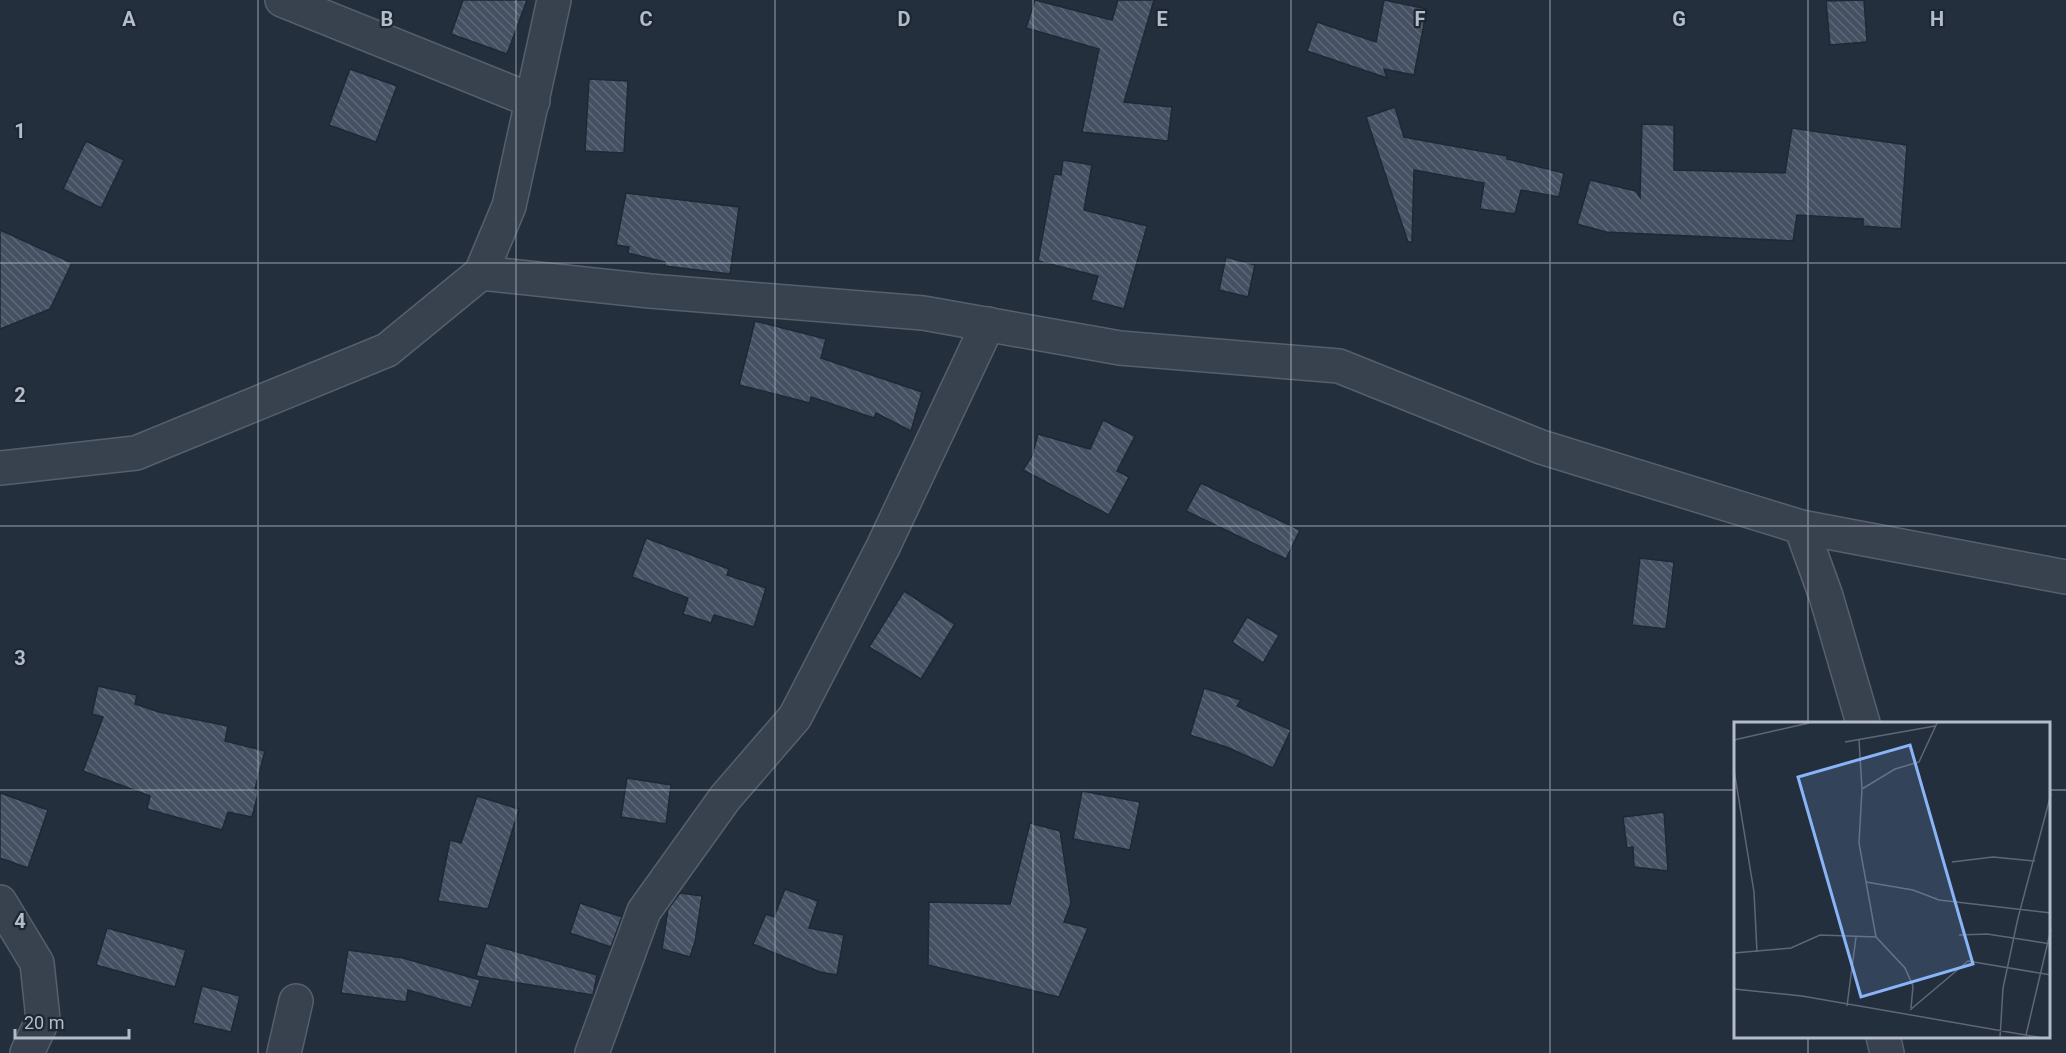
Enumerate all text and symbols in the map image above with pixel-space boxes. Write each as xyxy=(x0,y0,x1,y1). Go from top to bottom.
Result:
text: A xyxy=(122,7,136,31)
text: B xyxy=(381,7,393,31)
text: C xyxy=(639,7,653,31)
text: D xyxy=(898,7,911,31)
text: E xyxy=(1156,7,1168,31)
text: F xyxy=(1415,7,1426,31)
text: G xyxy=(1672,7,1686,31)
text: H xyxy=(1930,7,1944,31)
text: 1 xyxy=(14,119,26,143)
text: 2 xyxy=(14,383,26,407)
text: 3 xyxy=(14,646,26,670)
inset map xyxy=(1734,722,2051,1038)
text: 4 xyxy=(14,909,26,933)
scale bar xyxy=(15,1002,129,1040)
text: 20 m xyxy=(24,1012,64,1033)

